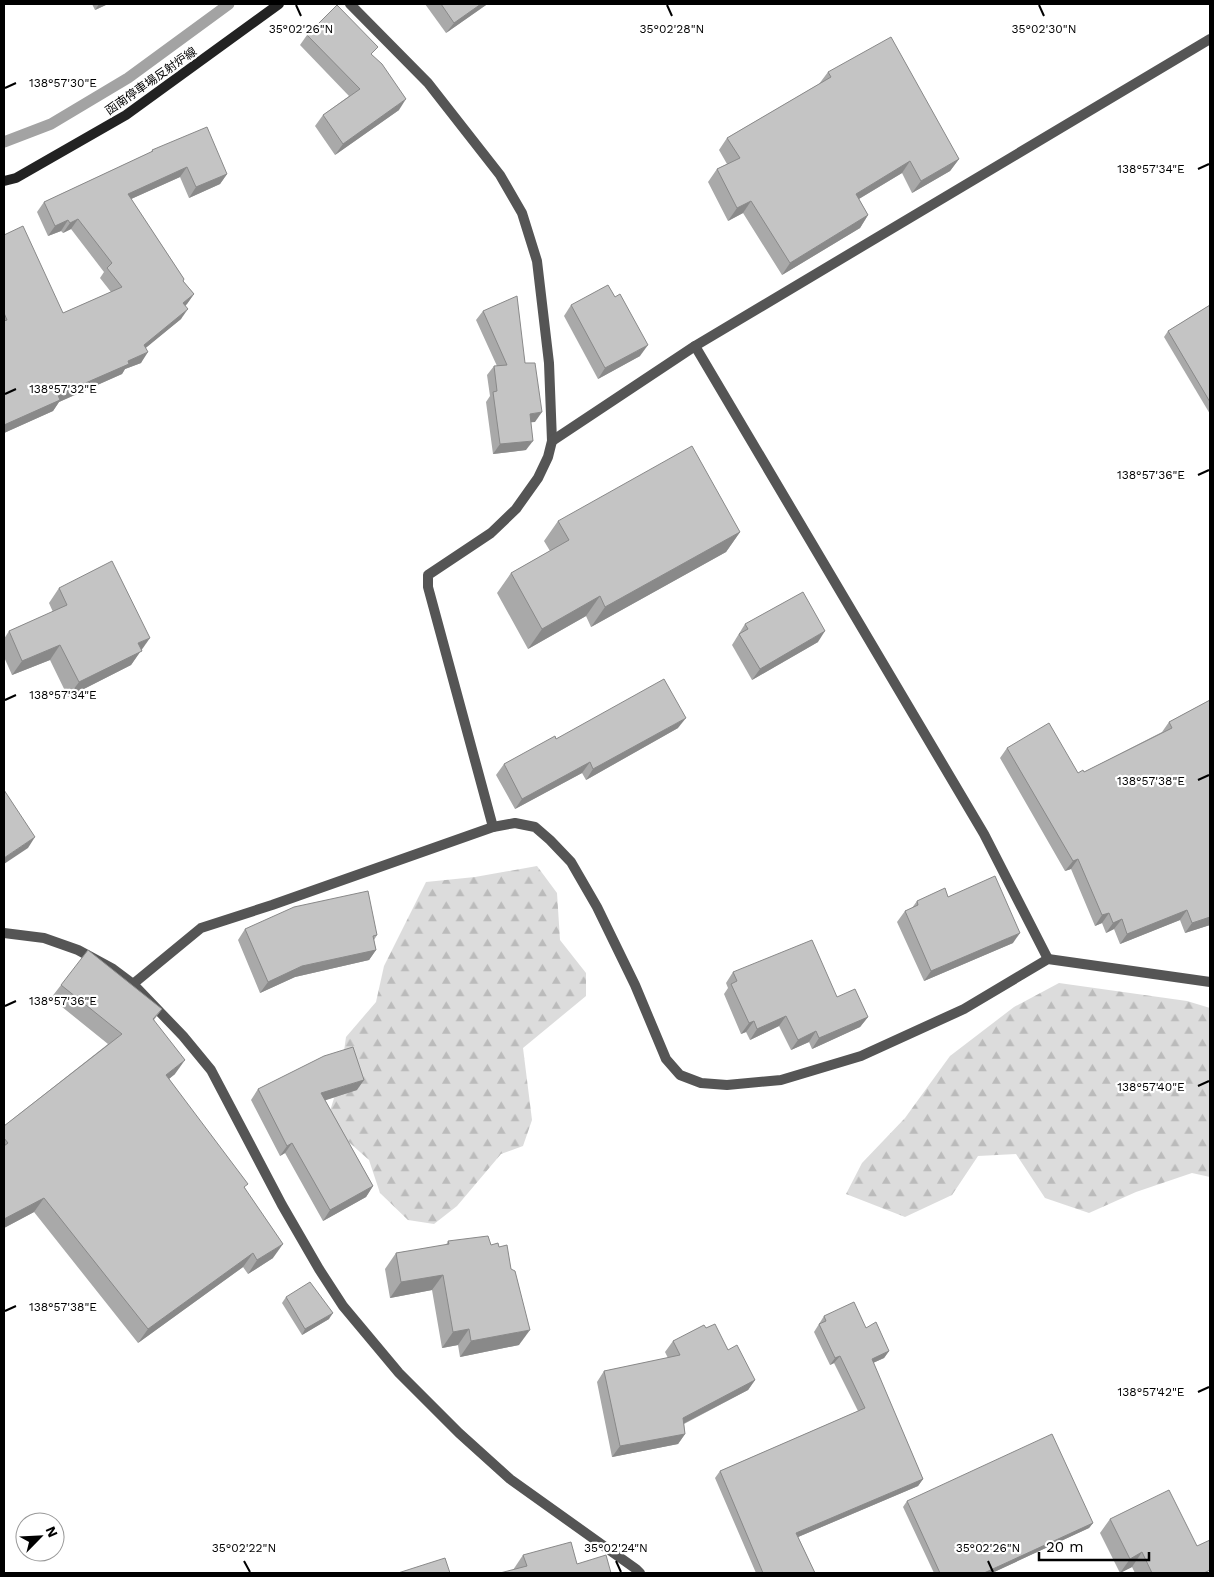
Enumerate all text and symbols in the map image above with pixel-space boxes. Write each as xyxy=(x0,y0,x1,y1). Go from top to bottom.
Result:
text: 35°02'26"N xyxy=(269,22,333,36)
text: 35°02'28"N xyxy=(640,22,704,36)
text: 35°02'30"N xyxy=(1012,22,1076,36)
street label: 函南停車場反射炉線 xyxy=(103,44,199,118)
text: 138°57'30"E xyxy=(29,76,97,90)
text: 138°57'34"E xyxy=(1117,162,1185,176)
text: 138°57'32"E xyxy=(29,382,97,396)
text: 138°57'36"E xyxy=(1117,468,1185,482)
text: 138°57'34"E xyxy=(29,688,97,702)
text: 138°57'38"E xyxy=(1117,774,1185,788)
text: 138°57'36"E xyxy=(29,994,97,1008)
text: 138°57'40"E xyxy=(1117,1080,1185,1094)
text: 138°57'38"E xyxy=(29,1300,97,1314)
text: 138°57'42"E xyxy=(1118,1385,1185,1399)
north arrow xyxy=(15,1512,65,1562)
text: N xyxy=(42,1524,61,1540)
scale bar xyxy=(1039,1530,1149,1562)
text: 20 m xyxy=(1046,1538,1084,1556)
text: 35°02'22"N xyxy=(212,1541,276,1555)
text: 35°02'24"N xyxy=(584,1541,648,1555)
text: 35°02'26"N xyxy=(956,1541,1020,1555)

